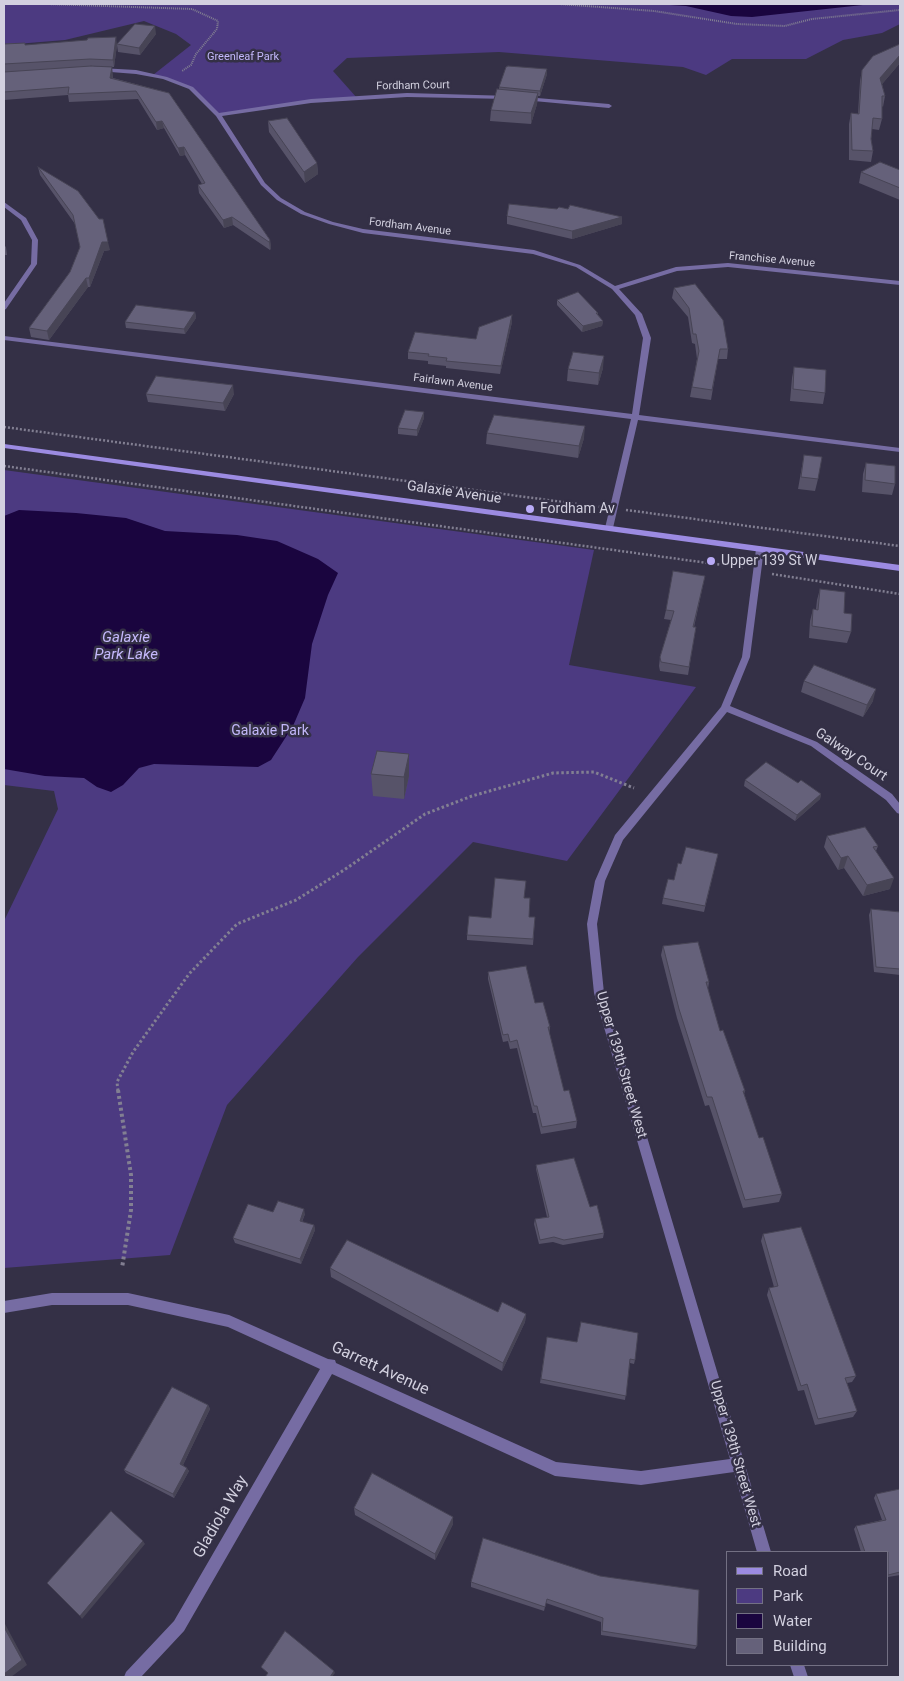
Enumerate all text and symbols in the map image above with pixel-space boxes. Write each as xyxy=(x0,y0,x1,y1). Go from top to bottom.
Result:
park label: Greenleaf Park xyxy=(207,50,279,64)
street label: Fordham Court xyxy=(376,79,450,93)
street label: Fordham Avenue xyxy=(368,215,452,239)
street label: Franchise Avenue xyxy=(728,250,816,270)
street label: Fairlawn Avenue xyxy=(413,372,493,394)
street label: Galaxie Avenue xyxy=(406,478,502,508)
place label: Fordham Av xyxy=(540,501,615,517)
marker: Fordham Av xyxy=(524,503,536,515)
place label: Upper 139 St W xyxy=(721,553,817,569)
marker: Upper 139 St W xyxy=(705,555,717,567)
water label: Galaxie Park Lake xyxy=(94,629,158,664)
park label: Galaxie Park xyxy=(231,723,309,739)
street label: Galway Court xyxy=(812,725,890,785)
street label: Upper 139th Street West xyxy=(592,990,650,1140)
street label: Garrett Avenue xyxy=(328,1338,432,1400)
street label: Upper 139th Street West xyxy=(706,1379,764,1529)
street label: Gladiola Way xyxy=(190,1472,252,1562)
legend xyxy=(726,1551,889,1666)
text: Road xyxy=(773,1562,807,1580)
text: Park xyxy=(773,1587,803,1605)
text: Water xyxy=(773,1612,812,1630)
text: Building xyxy=(773,1637,827,1655)

